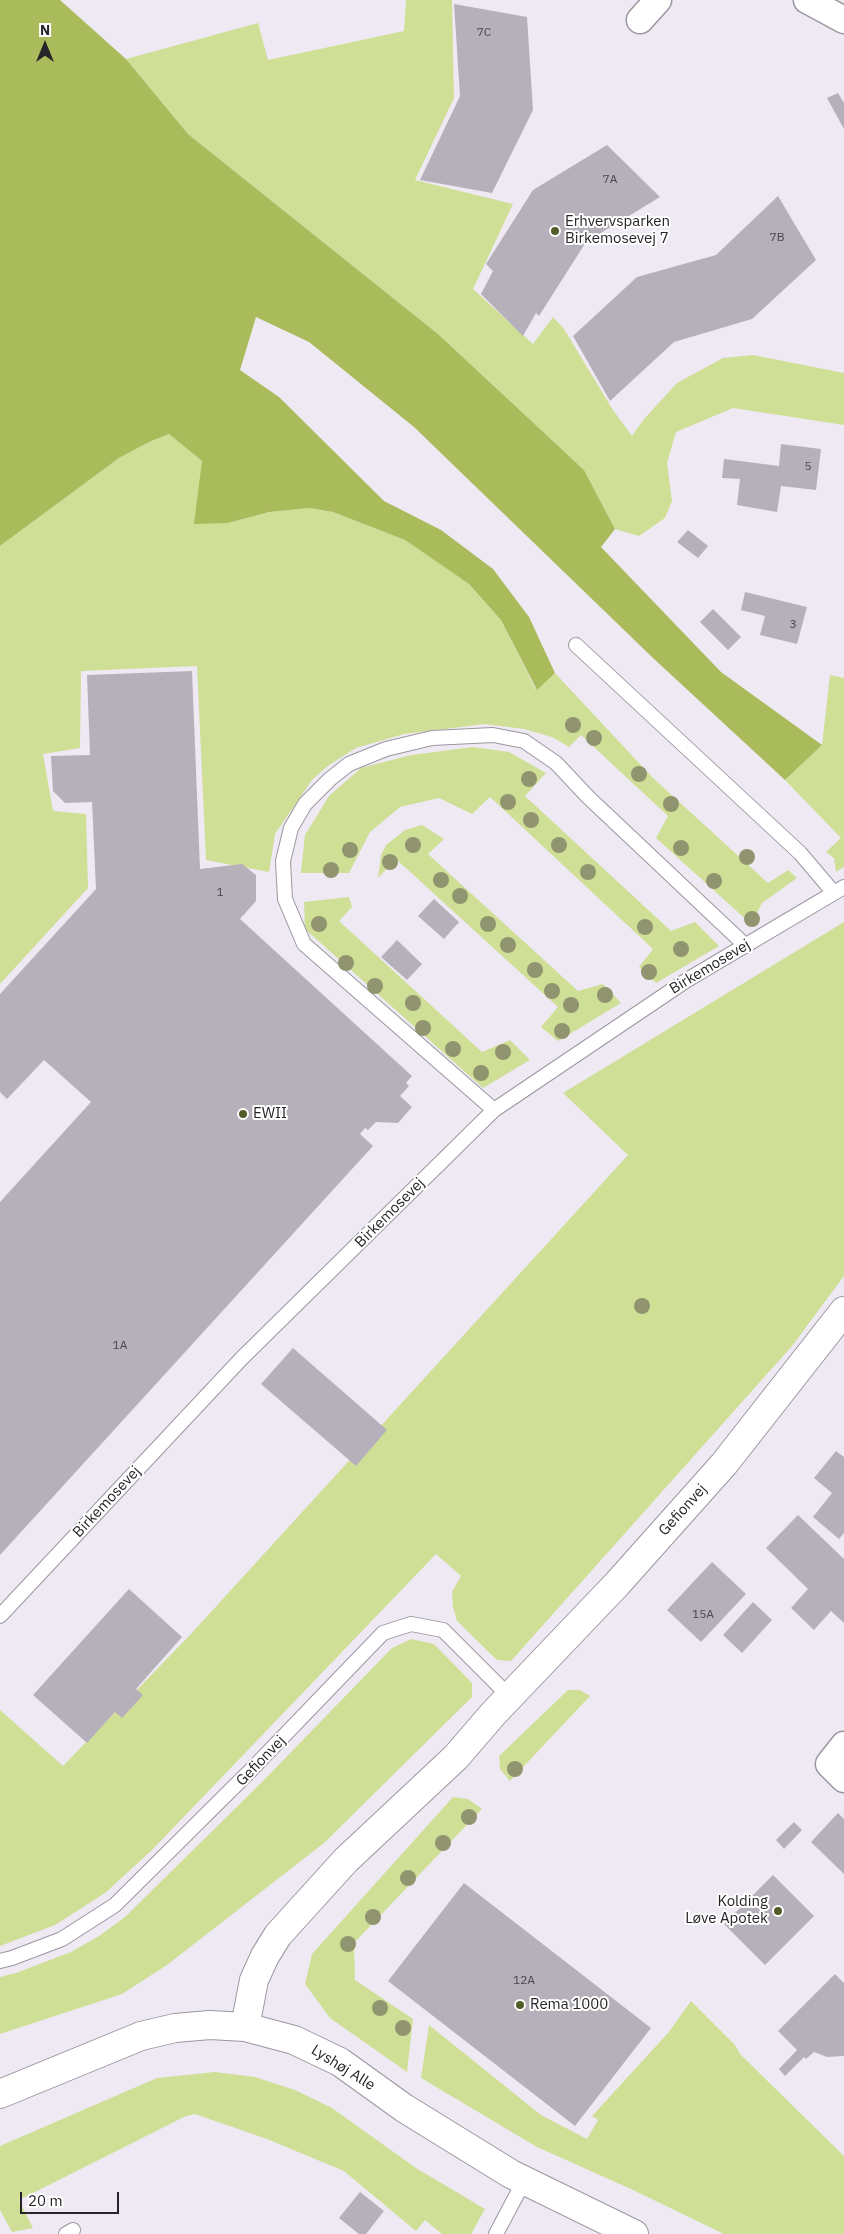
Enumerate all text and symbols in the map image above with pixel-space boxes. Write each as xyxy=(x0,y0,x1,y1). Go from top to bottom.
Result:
north arrow xyxy=(20,20,70,70)
text: N xyxy=(40,21,50,39)
house number: 7C xyxy=(477,26,491,40)
house number: 7A xyxy=(603,173,617,187)
place label: Erhvervsparken Birkemosevej 7 xyxy=(565,213,670,248)
marker: Erhvervsparken Birkemosevej 7 xyxy=(549,225,561,237)
house number: 7B xyxy=(769,231,785,245)
house number: 5 xyxy=(804,460,812,474)
house number: 3 xyxy=(789,618,797,632)
house number: 1 xyxy=(216,886,224,900)
street label: Birkemosevej xyxy=(666,936,754,998)
place label: EWII xyxy=(253,1105,287,1123)
marker: EWII xyxy=(237,1108,249,1120)
street label: Birkemosevej xyxy=(351,1174,429,1252)
house number: 1A xyxy=(113,1339,127,1353)
street label: Birkemosevej xyxy=(69,1463,145,1541)
street label: Gefionvej xyxy=(655,1480,711,1540)
house number: 15A xyxy=(692,1608,714,1622)
street label: Gefionvej xyxy=(233,1732,289,1790)
place label: Kolding Løve Apotek xyxy=(685,1893,768,1928)
marker: Kolding Løve Apotek xyxy=(772,1905,784,1917)
house number: 12A xyxy=(513,1974,535,1988)
place label: Rema 1000 xyxy=(530,1996,608,2014)
marker: Rema 1000 xyxy=(514,1999,526,2011)
street label: Lyshøj Alle xyxy=(308,2041,378,2095)
scale bar xyxy=(22,2182,121,2214)
text: 20 m xyxy=(28,2191,63,2210)

